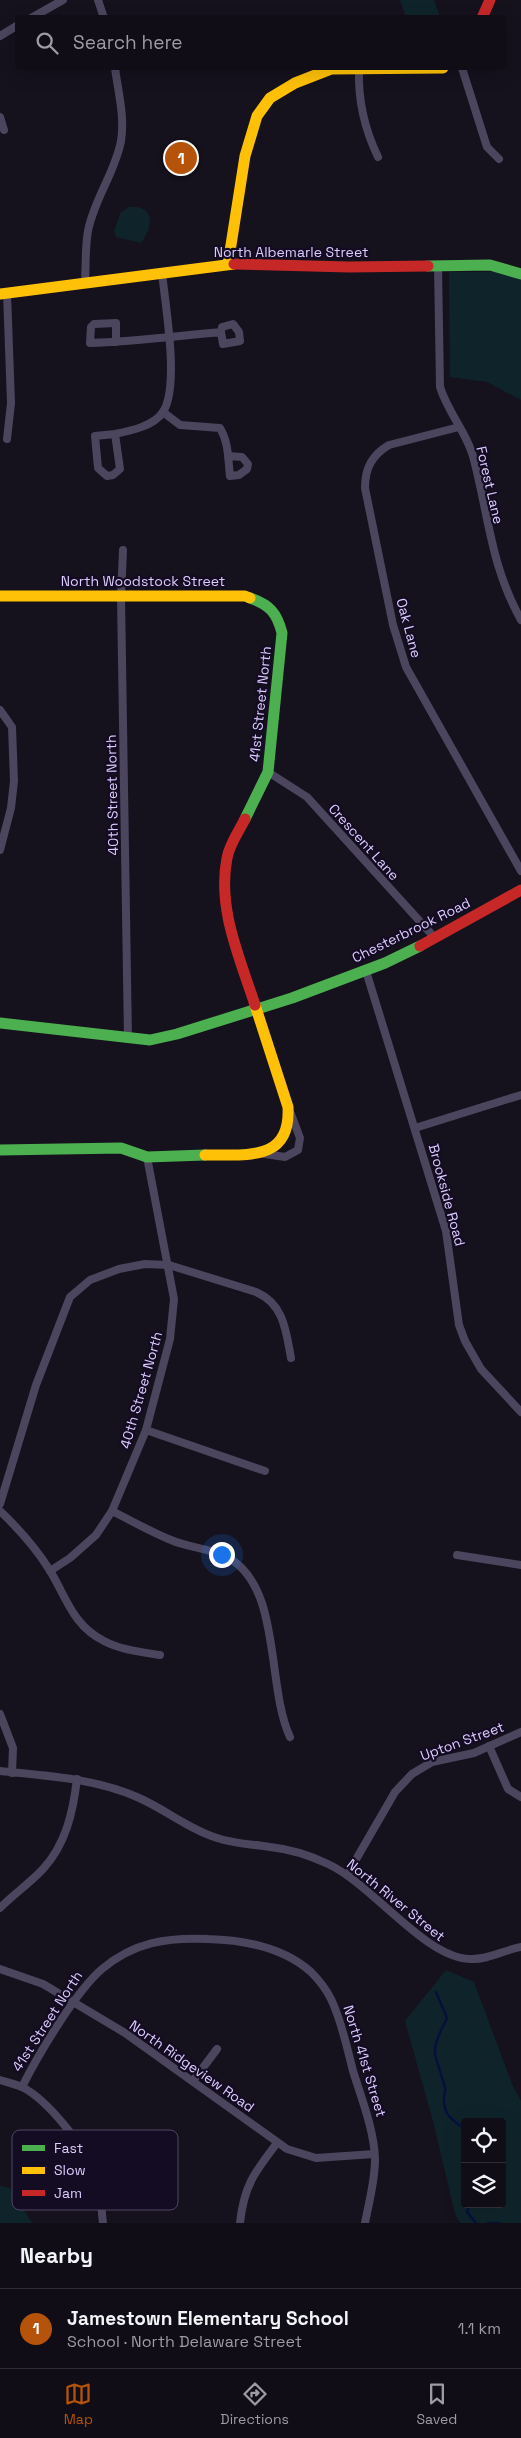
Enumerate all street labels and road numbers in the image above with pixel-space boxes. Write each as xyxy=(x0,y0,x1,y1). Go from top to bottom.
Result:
street label: North Albemarle Street xyxy=(214,243,368,261)
street label: Forest Lane xyxy=(472,444,508,526)
street label: North Woodstock Street xyxy=(61,572,225,590)
street label: Oak Lane xyxy=(392,596,426,660)
street label: 41st Street North xyxy=(245,645,275,763)
street label: 40th Street North xyxy=(102,734,122,856)
street label: Crescent Lane xyxy=(325,800,403,884)
street label: Chesterbrook Road xyxy=(349,893,473,967)
street label: Brookside Road xyxy=(425,1142,469,1248)
street label: 40th Street North xyxy=(116,1329,166,1451)
street label: Upton Street xyxy=(418,1718,506,1764)
street label: North River Street xyxy=(343,1855,449,1945)
street label: 41st Street North xyxy=(8,1967,86,2075)
street label: North 41st Street xyxy=(339,2003,391,2119)
street label: North Ridgeview Road xyxy=(126,2016,258,2116)

